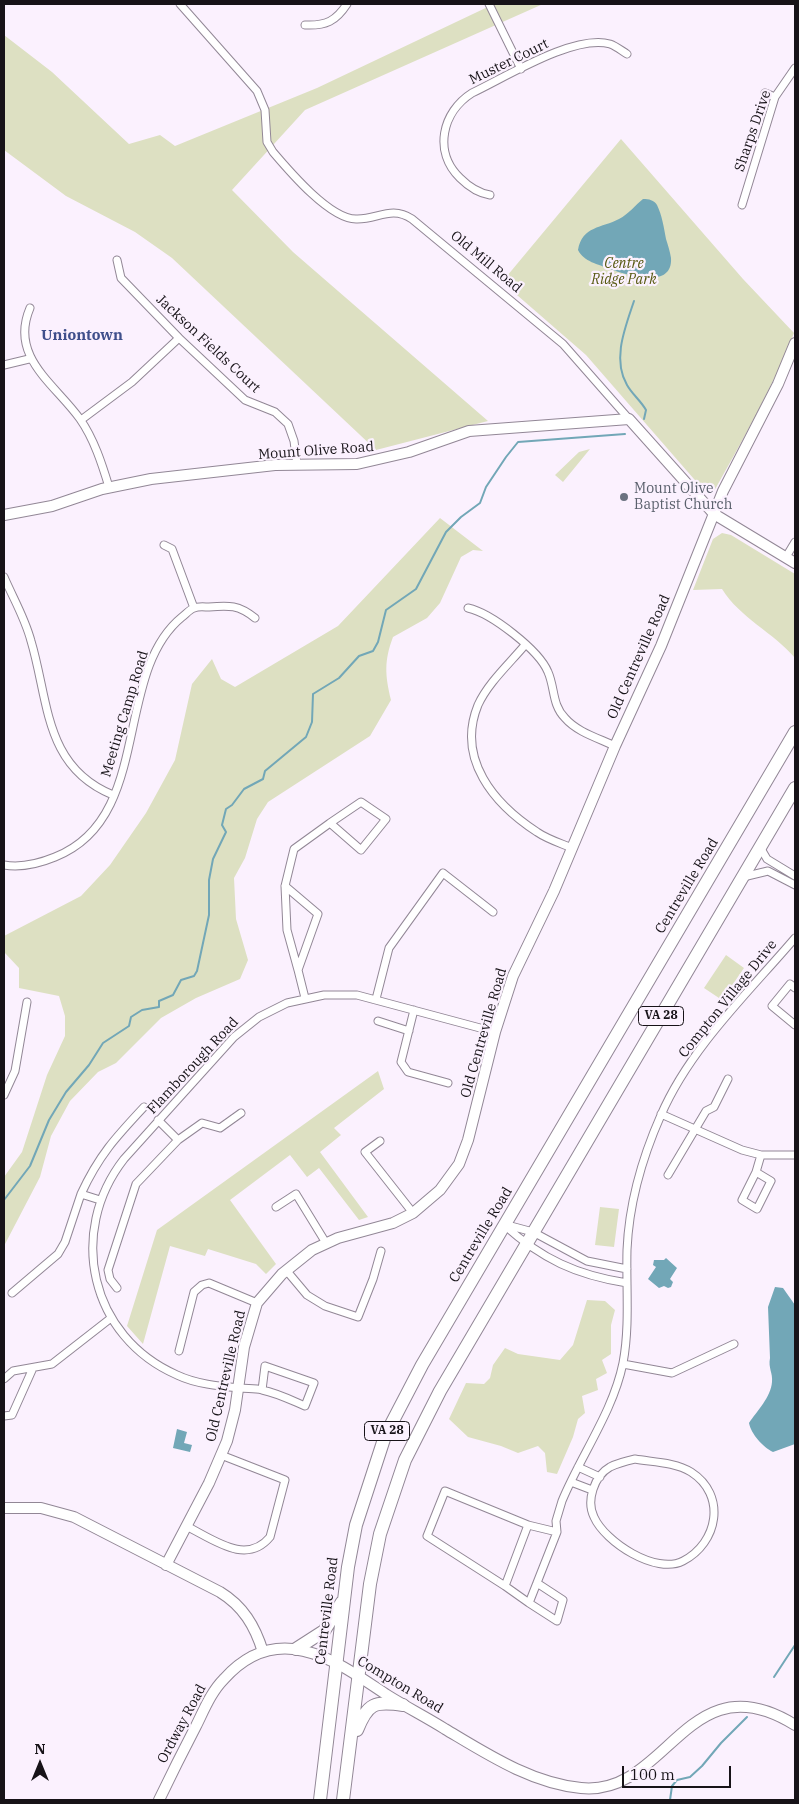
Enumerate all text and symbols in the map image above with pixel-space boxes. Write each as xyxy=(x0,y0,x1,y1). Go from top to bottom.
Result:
street label: Muster Court xyxy=(467,36,551,88)
street label: Sharps Drive xyxy=(731,88,775,174)
street label: Old Mill Road xyxy=(447,227,525,297)
park label: Centre Ridge Park xyxy=(591,256,657,288)
street label: Jackson Fields Court xyxy=(152,291,264,397)
district label: Uniontown xyxy=(41,327,123,345)
street label: Mount Olive Road xyxy=(258,439,374,463)
place label: Mount Olive Baptist Church xyxy=(634,481,733,514)
marker: Mount Olive Baptist Church xyxy=(618,491,630,503)
street label: Old Centreville Road xyxy=(604,592,674,722)
street label: Meeting Camp Road xyxy=(98,649,152,779)
street label: Centreville Road xyxy=(652,835,722,937)
street label: Compton Village Drive xyxy=(675,937,781,1061)
street label: Old Centreville Road xyxy=(457,966,511,1100)
road number: VA 28 xyxy=(638,1006,684,1026)
street label: Flamborough Road xyxy=(144,1014,242,1118)
street label: Centreville Road xyxy=(446,1184,516,1286)
street label: Old Centreville Road xyxy=(203,1309,249,1443)
road number: VA 28 xyxy=(364,1422,410,1440)
street label: Centreville Road xyxy=(312,1556,342,1666)
street label: Compton Road xyxy=(354,1653,446,1717)
street label: Ordway Road xyxy=(154,1682,210,1766)
north arrow xyxy=(15,1739,65,1789)
text: N xyxy=(34,1740,46,1758)
scale bar xyxy=(624,1756,733,1788)
text: 100 m xyxy=(630,1765,675,1784)

